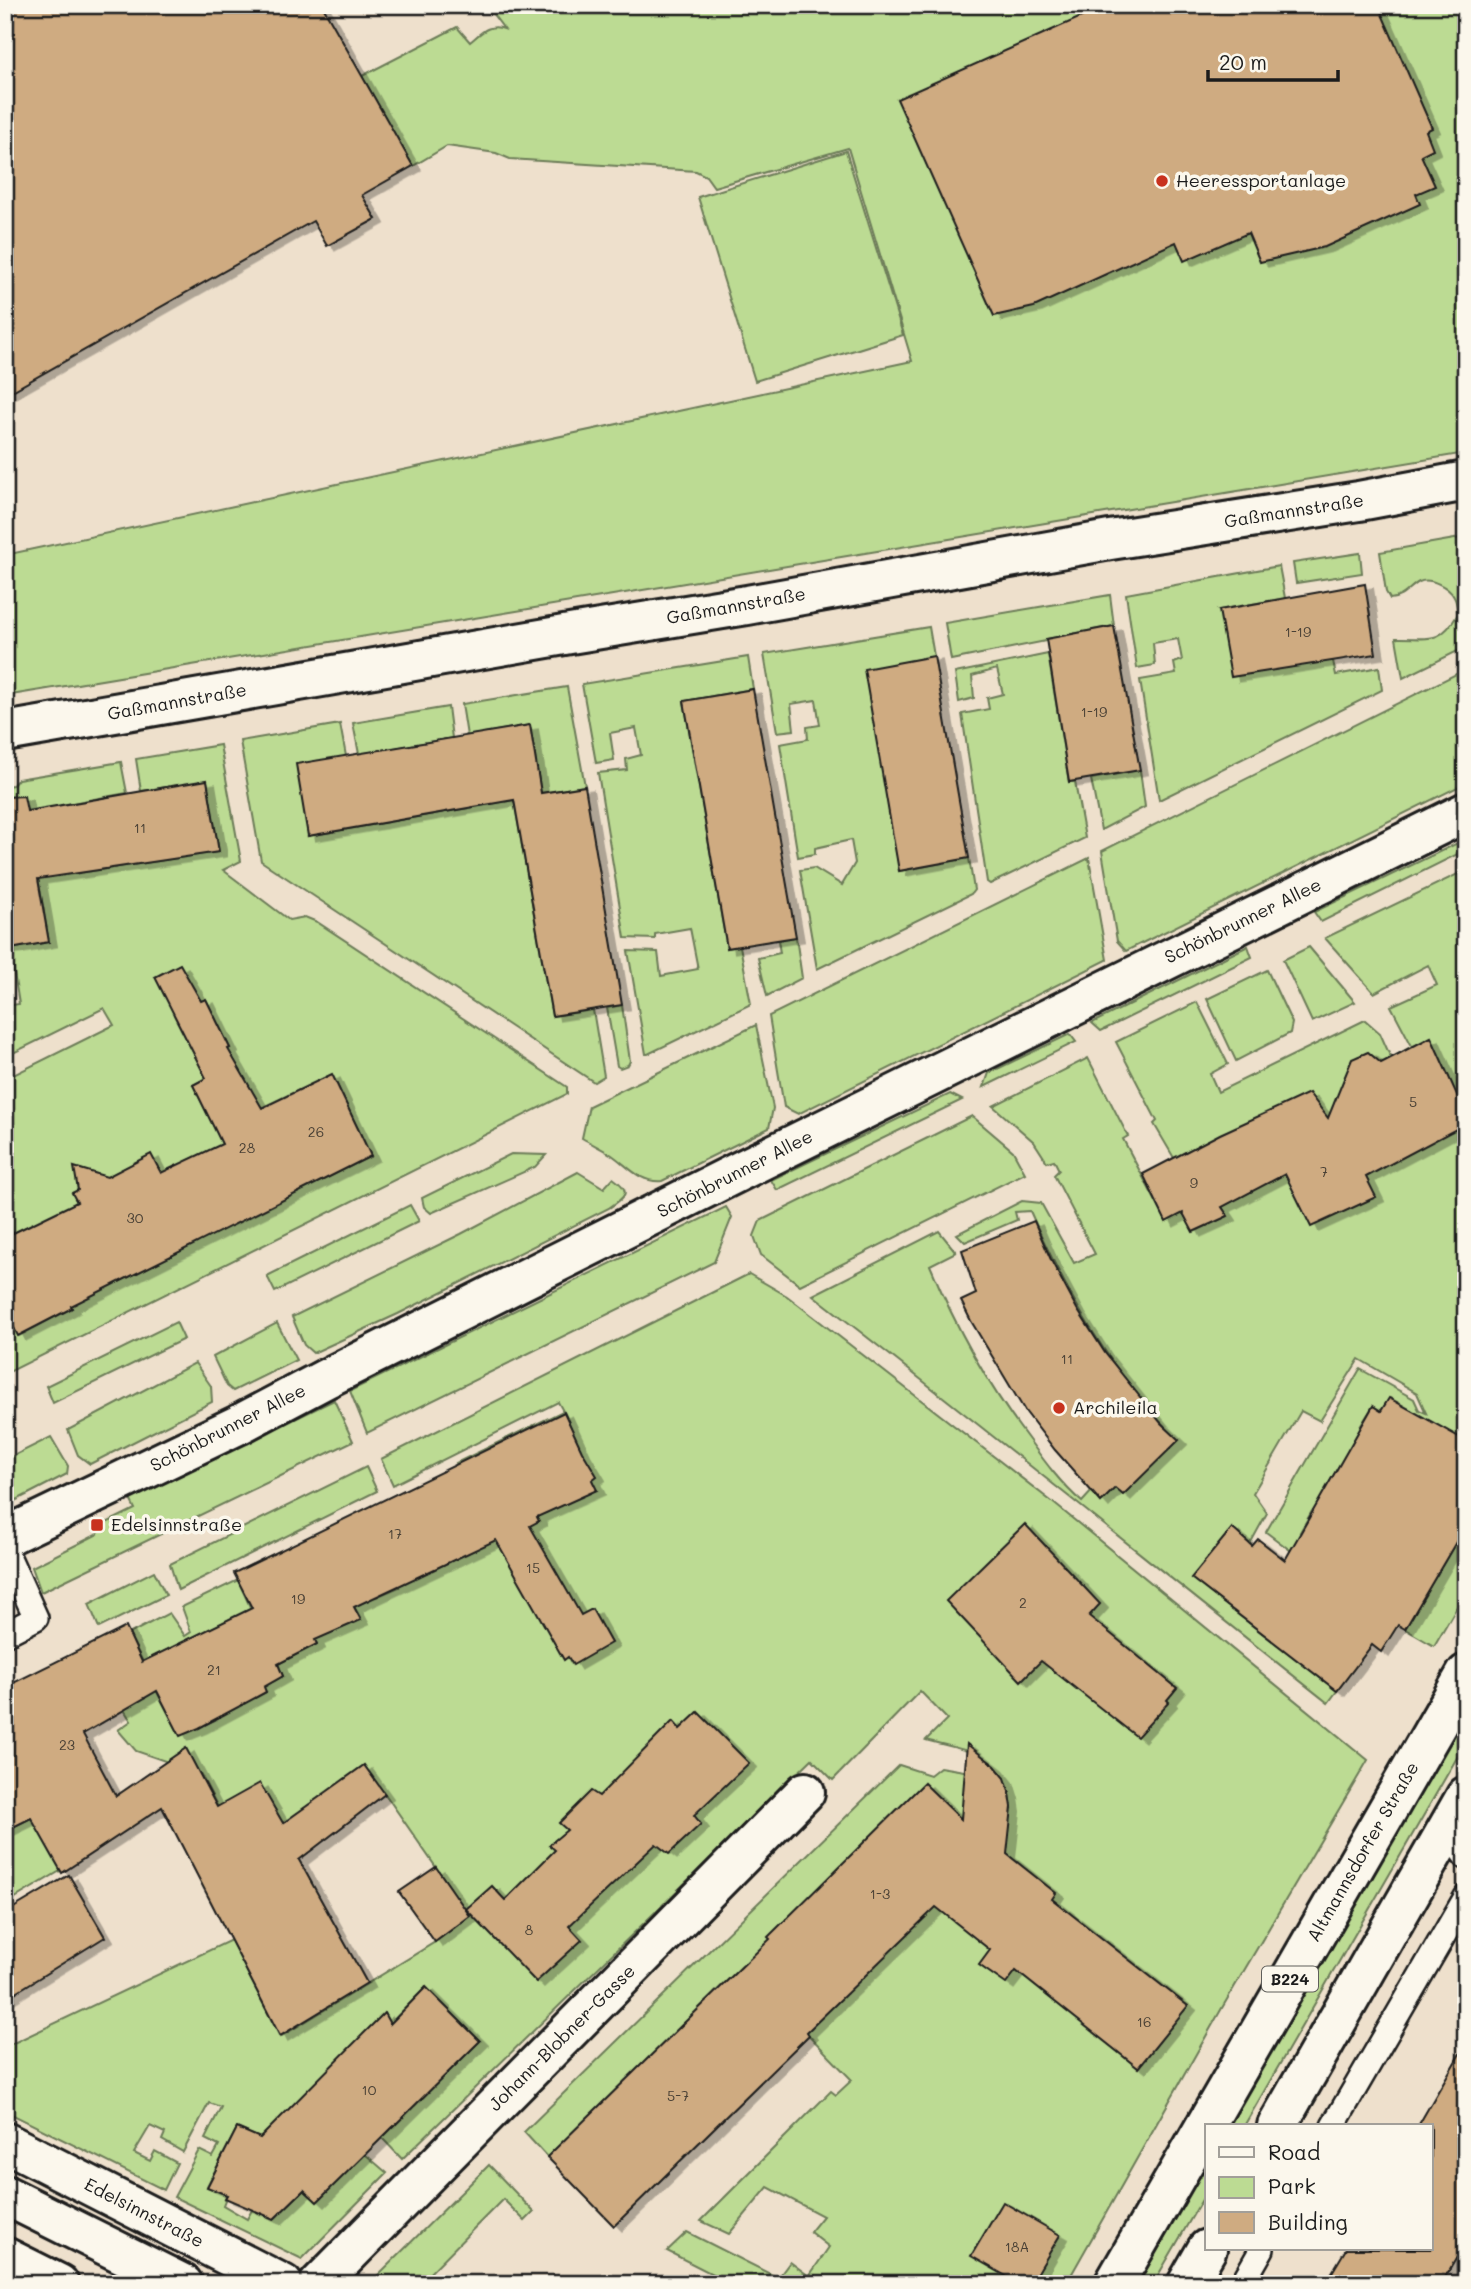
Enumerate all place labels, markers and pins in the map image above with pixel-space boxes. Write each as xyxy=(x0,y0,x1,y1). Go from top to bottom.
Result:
place label: Heeressportanlage xyxy=(1176,168,1346,192)
marker: Heeressportanlage xyxy=(1154,173,1170,189)
place label: Archileila xyxy=(1073,1395,1158,1419)
marker: Archileila xyxy=(1051,1400,1067,1416)
place label: Edelsinnstraße xyxy=(111,1512,242,1536)
marker: Edelsinnstraße xyxy=(89,1517,105,1533)

